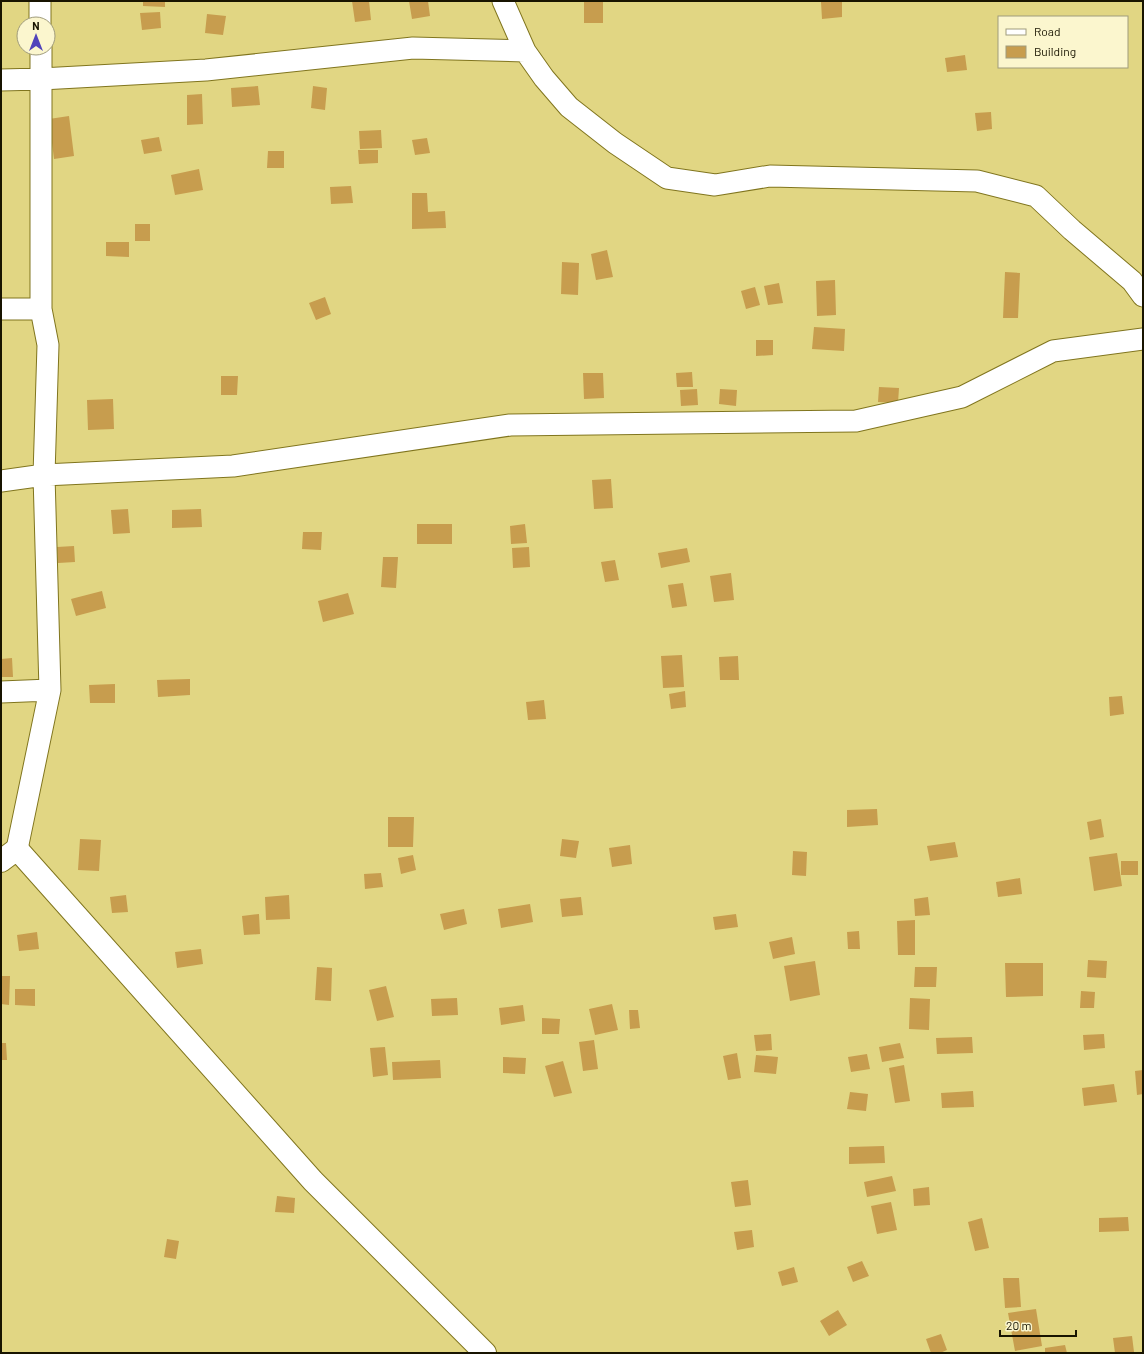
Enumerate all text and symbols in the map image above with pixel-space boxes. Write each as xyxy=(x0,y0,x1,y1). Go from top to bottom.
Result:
north arrow xyxy=(16,16,56,56)
legend xyxy=(998,16,1128,68)
text: N xyxy=(32,19,40,32)
text: Road xyxy=(1034,24,1061,38)
text: Building xyxy=(1034,44,1076,58)
scale bar xyxy=(1000,1312,1076,1338)
text: 20 m xyxy=(1006,1318,1032,1332)

